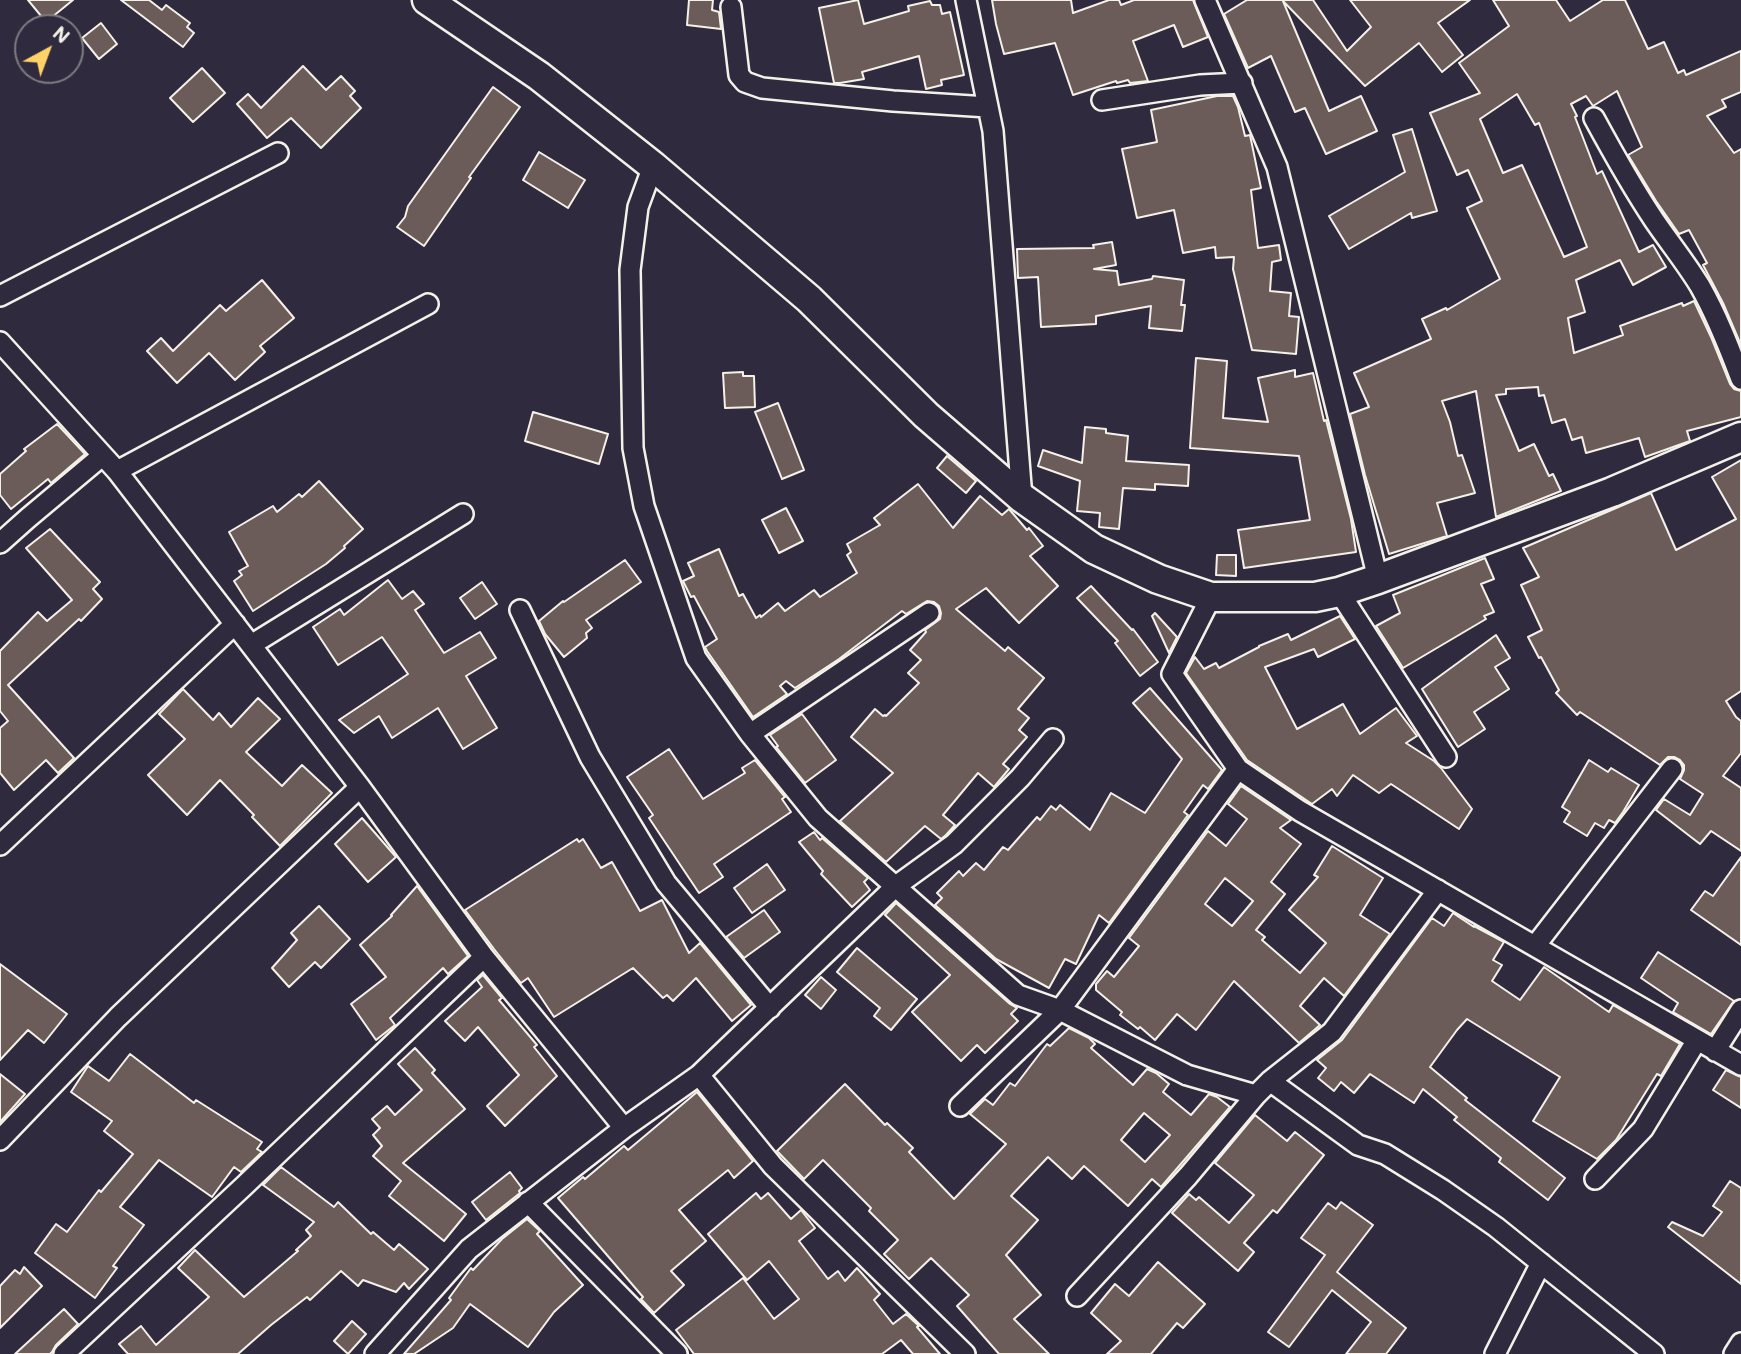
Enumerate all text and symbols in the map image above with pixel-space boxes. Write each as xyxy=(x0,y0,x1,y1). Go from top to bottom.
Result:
north arrow xyxy=(14,14,84,84)
text: N xyxy=(48,20,75,48)

